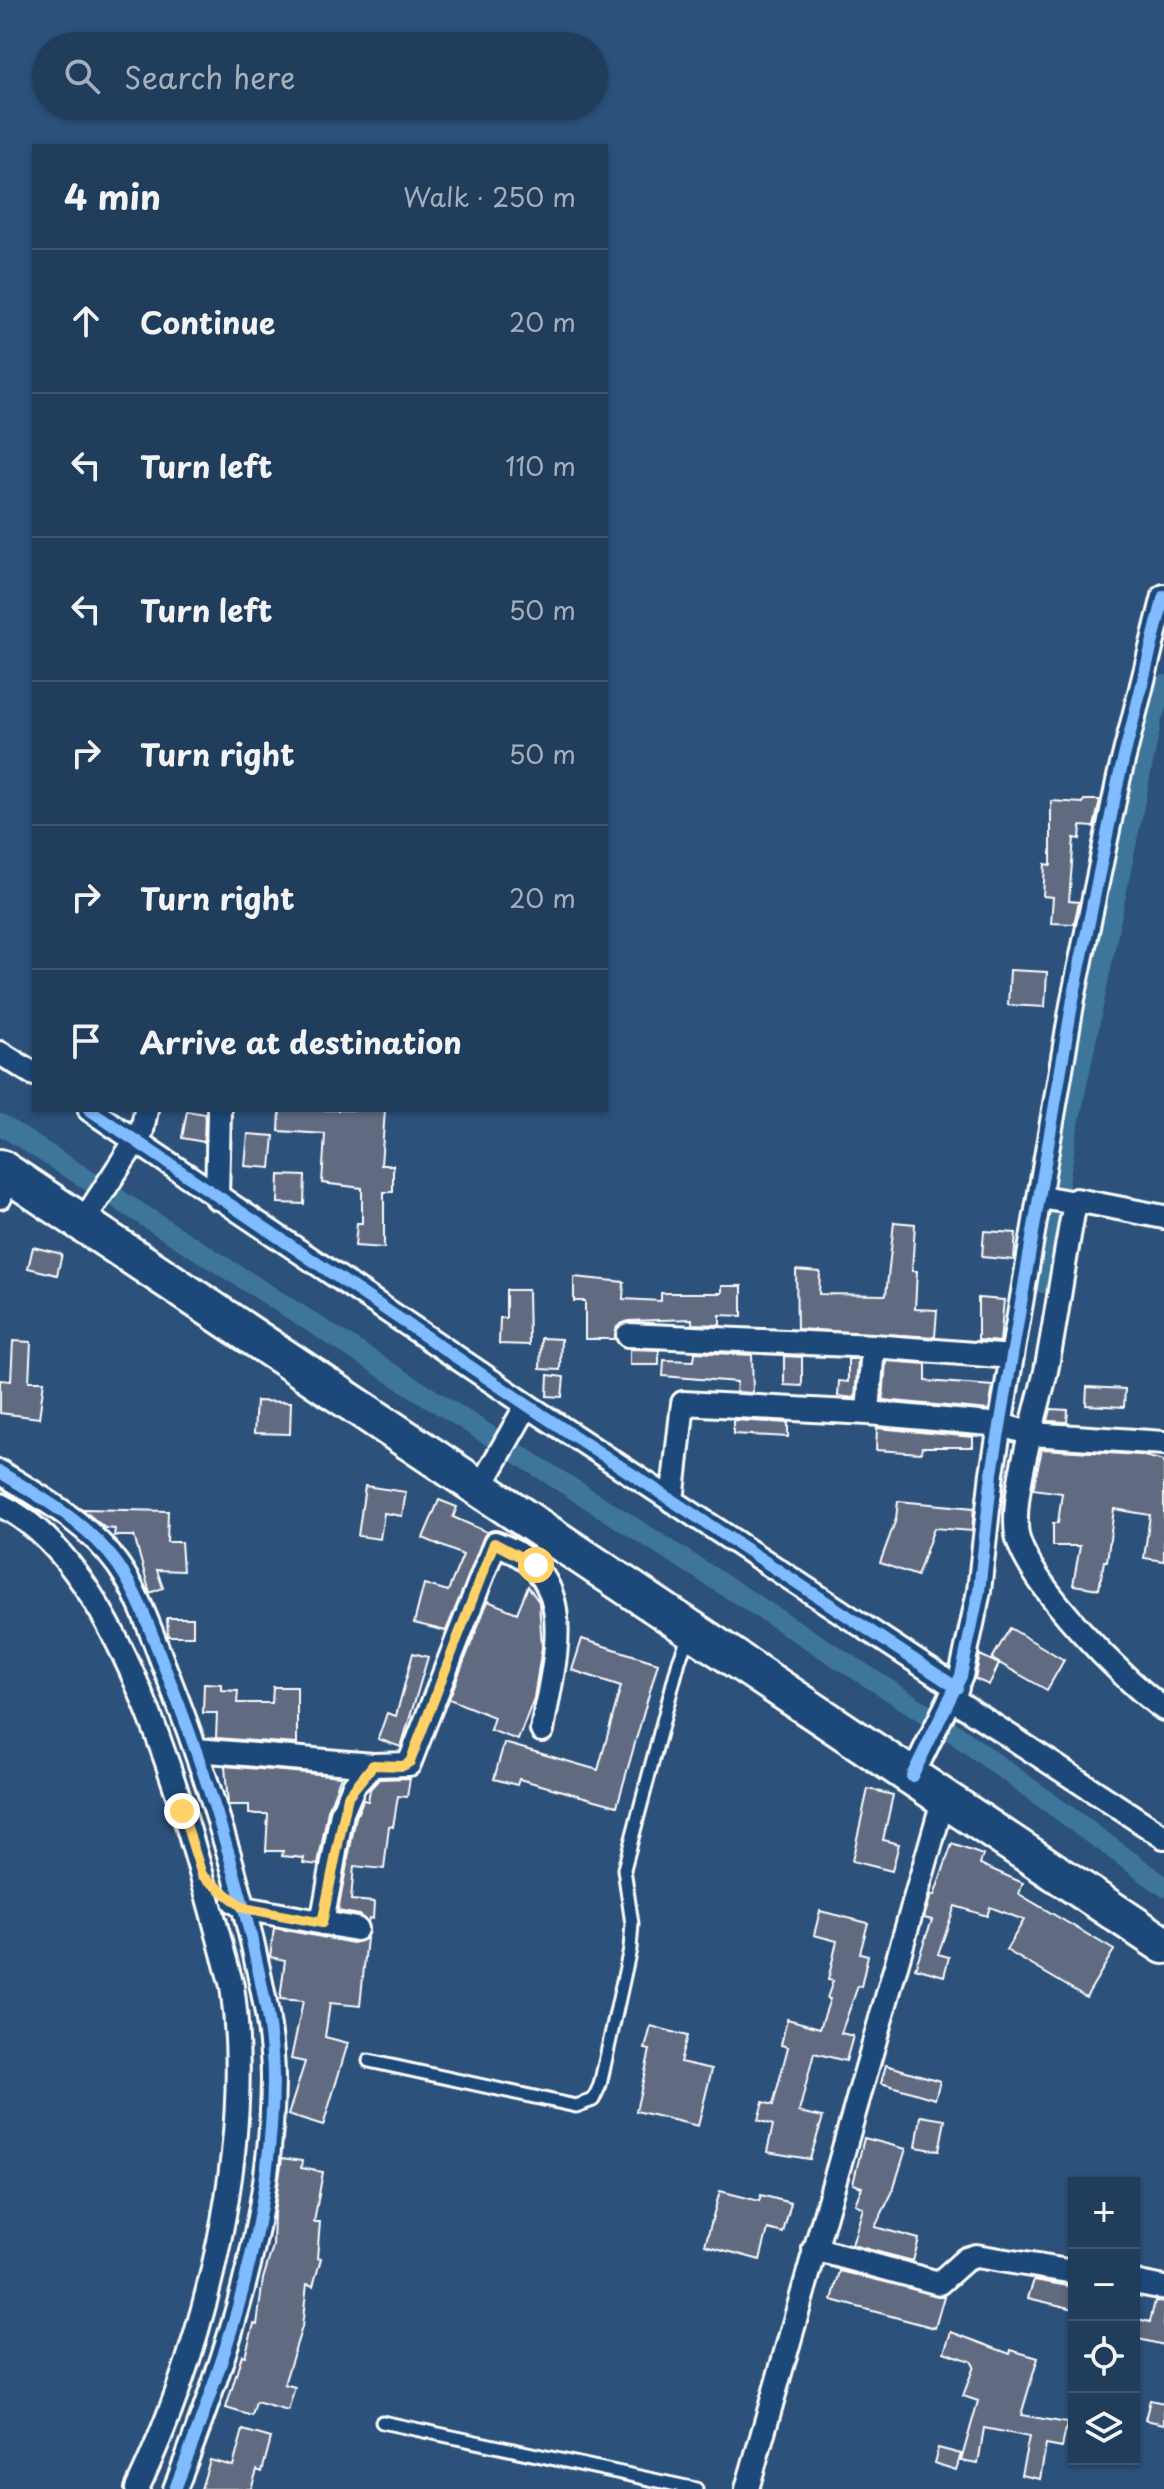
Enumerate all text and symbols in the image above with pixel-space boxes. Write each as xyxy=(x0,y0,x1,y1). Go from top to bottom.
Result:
search box xyxy=(32,32,608,120)
icon: search xyxy=(60,54,104,98)
text: Search here xyxy=(124,54,296,99)
text: 4 min xyxy=(64,170,161,222)
text: Walk · 250 m xyxy=(403,177,576,216)
icon: ahead xyxy=(64,299,108,343)
text: Continue xyxy=(140,299,275,344)
text: 20 m xyxy=(509,302,576,341)
icon: left xyxy=(64,443,108,487)
text: Turn left xyxy=(140,443,272,488)
text: 110 m xyxy=(505,446,576,485)
icon: left xyxy=(64,587,108,631)
text: Turn left xyxy=(140,587,272,632)
text: 50 m xyxy=(509,590,576,629)
icon: right xyxy=(64,731,108,775)
text: Turn right xyxy=(140,731,295,776)
text: 50 m xyxy=(509,734,576,773)
icon: right xyxy=(64,875,108,919)
text: Turn right xyxy=(140,875,295,920)
text: 20 m xyxy=(509,878,576,917)
icon: arrive xyxy=(64,1019,108,1063)
text: Arrive at destination xyxy=(140,1019,462,1064)
route start xyxy=(518,1547,554,1583)
route end xyxy=(164,1793,200,1829)
map controls xyxy=(1068,2177,1140,2465)
button: + xyxy=(1068,2177,1140,2249)
button: − xyxy=(1068,2249,1140,2321)
button: locate xyxy=(1068,2321,1140,2393)
button: layers xyxy=(1068,2393,1140,2465)

